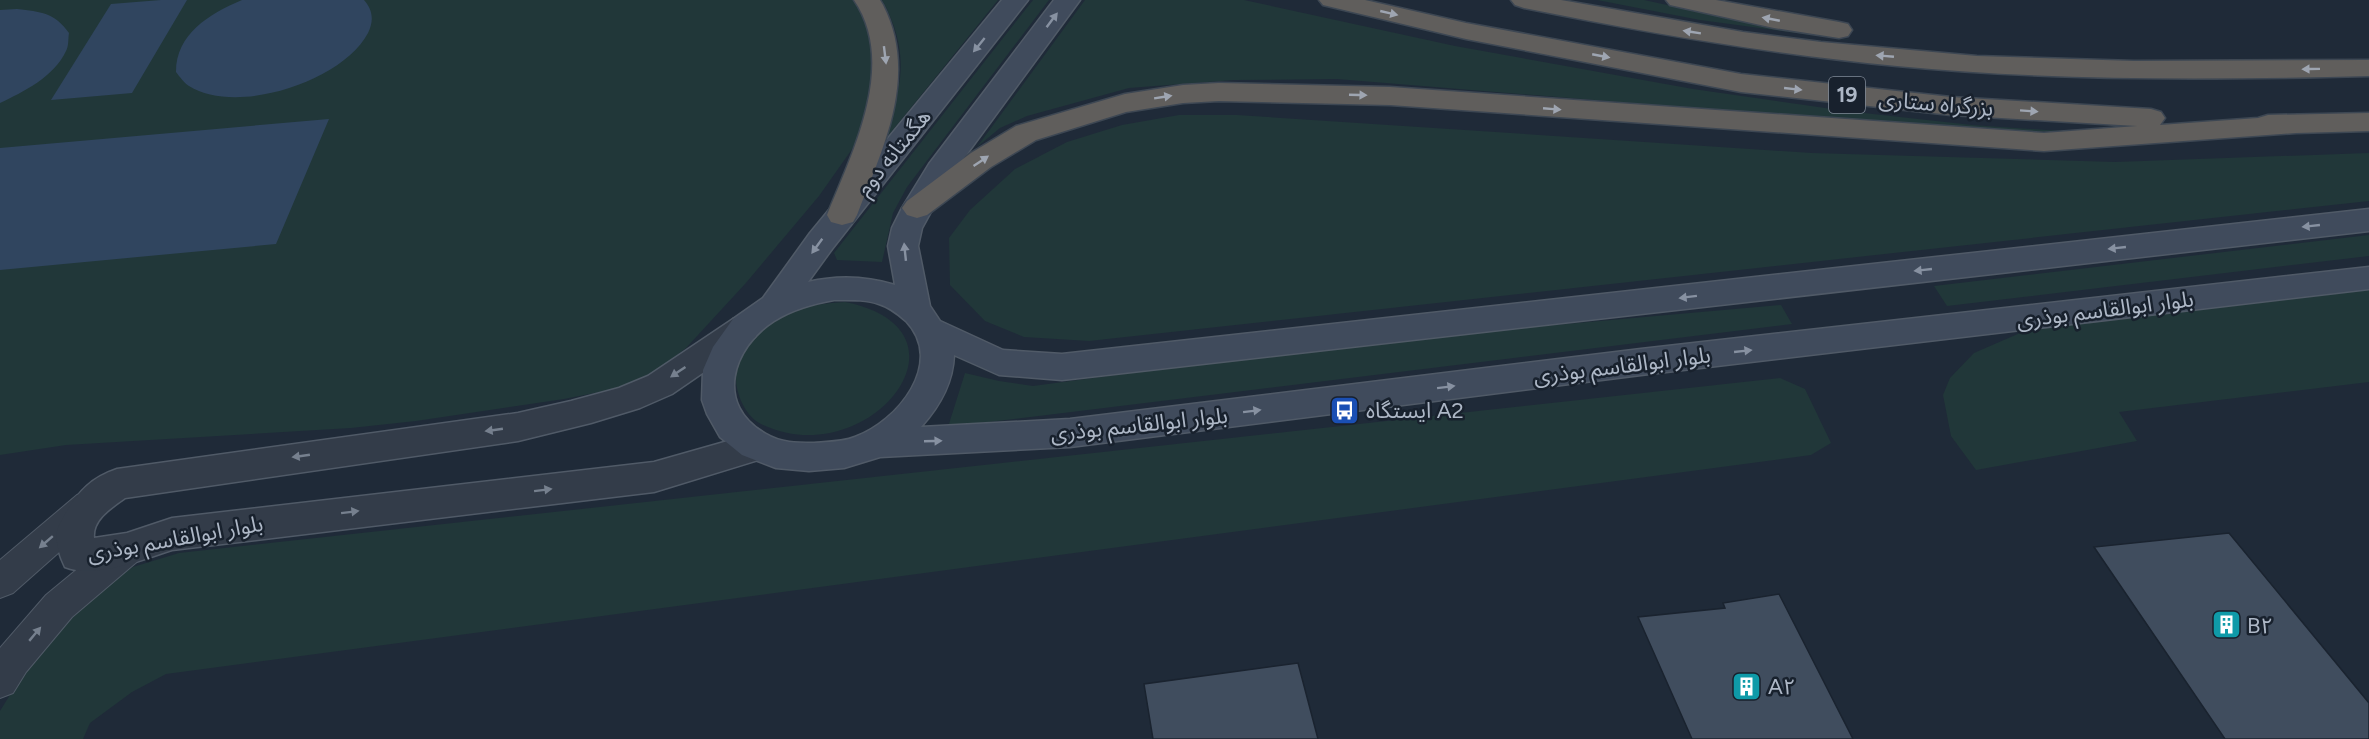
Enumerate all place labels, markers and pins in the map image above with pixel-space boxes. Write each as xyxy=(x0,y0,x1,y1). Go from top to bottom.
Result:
bus stop icon: ایستگاه A2 xyxy=(1329,394,1361,426)
place label: ایستگاه A2 xyxy=(1366,397,1464,424)
building icon: B۲ xyxy=(2210,609,2242,641)
place label: B۲ xyxy=(2247,612,2273,639)
building icon: A۲ xyxy=(1731,670,1763,702)
place label: A۲ xyxy=(1768,673,1795,700)

